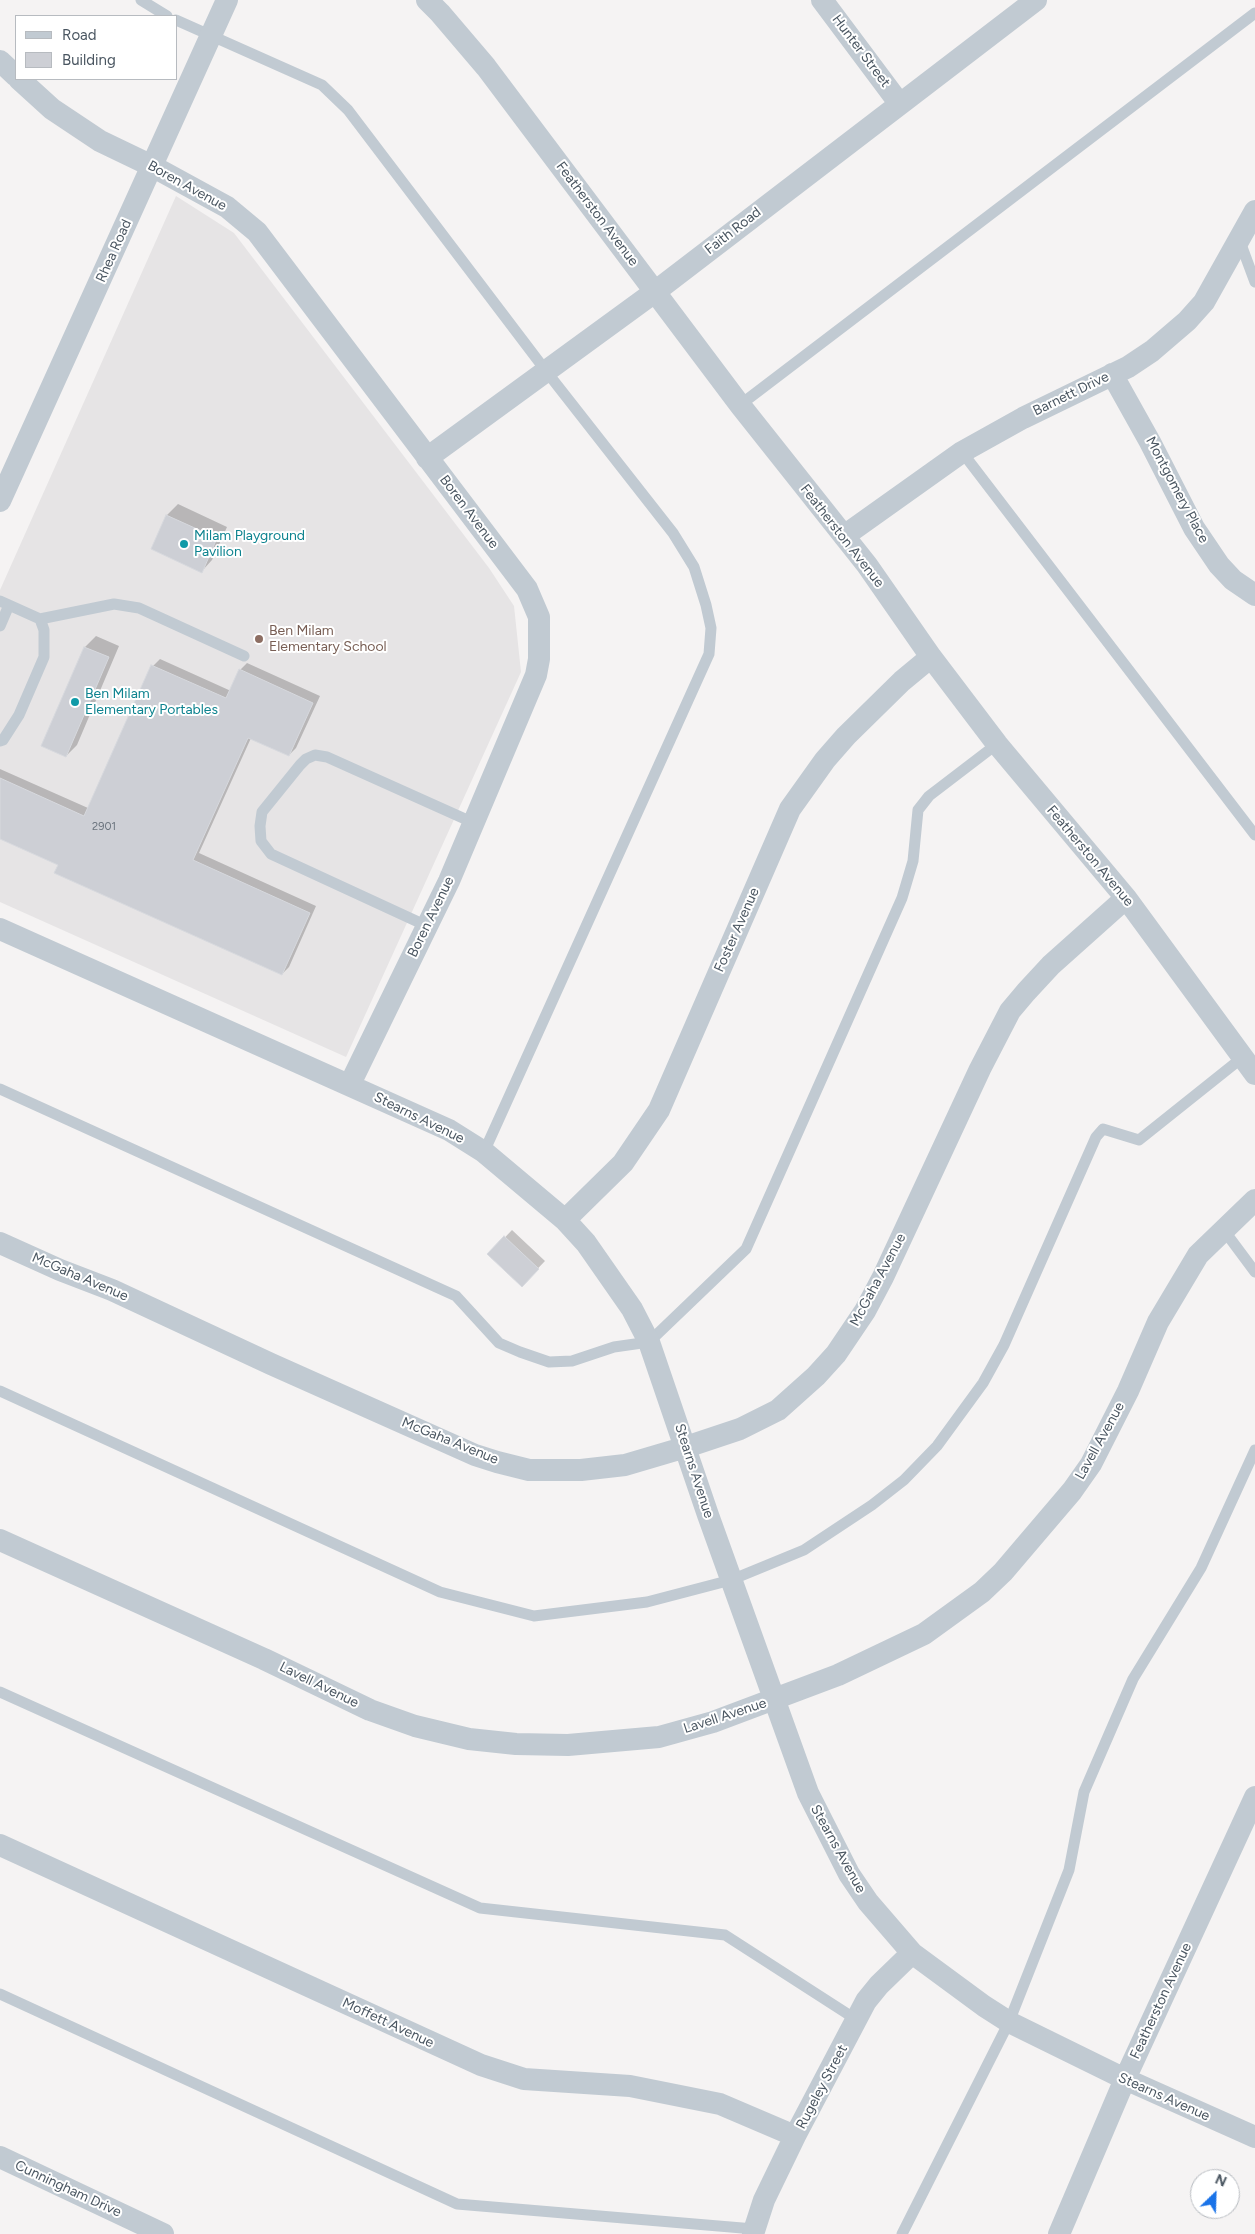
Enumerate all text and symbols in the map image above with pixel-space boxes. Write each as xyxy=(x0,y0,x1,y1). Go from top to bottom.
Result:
street label: Hunter Street xyxy=(828,11,894,91)
legend xyxy=(15,15,178,80)
text: Road xyxy=(62,26,97,44)
text: Building xyxy=(62,51,116,69)
street label: Boren Avenue xyxy=(145,157,229,215)
street label: Featherston Avenue xyxy=(552,159,642,269)
street label: Faith Road xyxy=(702,204,764,258)
street label: Rhea Road xyxy=(93,217,135,285)
street label: Barnett Drive xyxy=(1030,368,1112,420)
street label: Montgomery Place xyxy=(1142,434,1212,546)
street label: Boren Avenue xyxy=(436,472,502,552)
street label: Featherston Avenue xyxy=(797,481,887,591)
place label: Milam Playground Pavilion xyxy=(194,528,305,560)
marker: Milam Playground Pavilion xyxy=(178,538,190,550)
place label: Ben Milam Elementary School xyxy=(269,623,387,656)
marker: Ben Milam Elementary School xyxy=(253,633,265,645)
place label: Ben Milam Elementary Portables xyxy=(85,686,218,719)
marker: Ben Milam Elementary Portables xyxy=(69,696,81,708)
street label: Featherston Avenue xyxy=(1043,802,1137,910)
house number: 2901 xyxy=(92,820,116,834)
street label: Boren Avenue xyxy=(404,874,458,960)
street label: Foster Avenue xyxy=(711,885,763,975)
street label: Stearns Avenue xyxy=(371,1089,467,1147)
street label: McGaha Avenue xyxy=(846,1231,910,1329)
street label: McGaha Avenue xyxy=(29,1249,131,1305)
street label: Lavell Avenue xyxy=(1072,1399,1128,1483)
street label: McGaha Avenue xyxy=(399,1414,501,1468)
street label: Stearns Avenue xyxy=(671,1422,717,1520)
street label: Lavell Avenue xyxy=(277,1659,361,1711)
street label: Lavell Avenue xyxy=(681,1695,769,1737)
street label: Stearns Avenue xyxy=(807,1802,869,1896)
street label: Featherston Avenue xyxy=(1127,1940,1195,2062)
street label: Moffett Avenue xyxy=(339,1994,437,2052)
street label: Rugeley Street xyxy=(793,2042,851,2132)
street label: Stearns Avenue xyxy=(1116,2069,1212,2125)
street label: Cunningham Drive xyxy=(12,2157,124,2221)
north arrow xyxy=(1190,2169,1240,2219)
text: N xyxy=(1212,2171,1229,2191)

